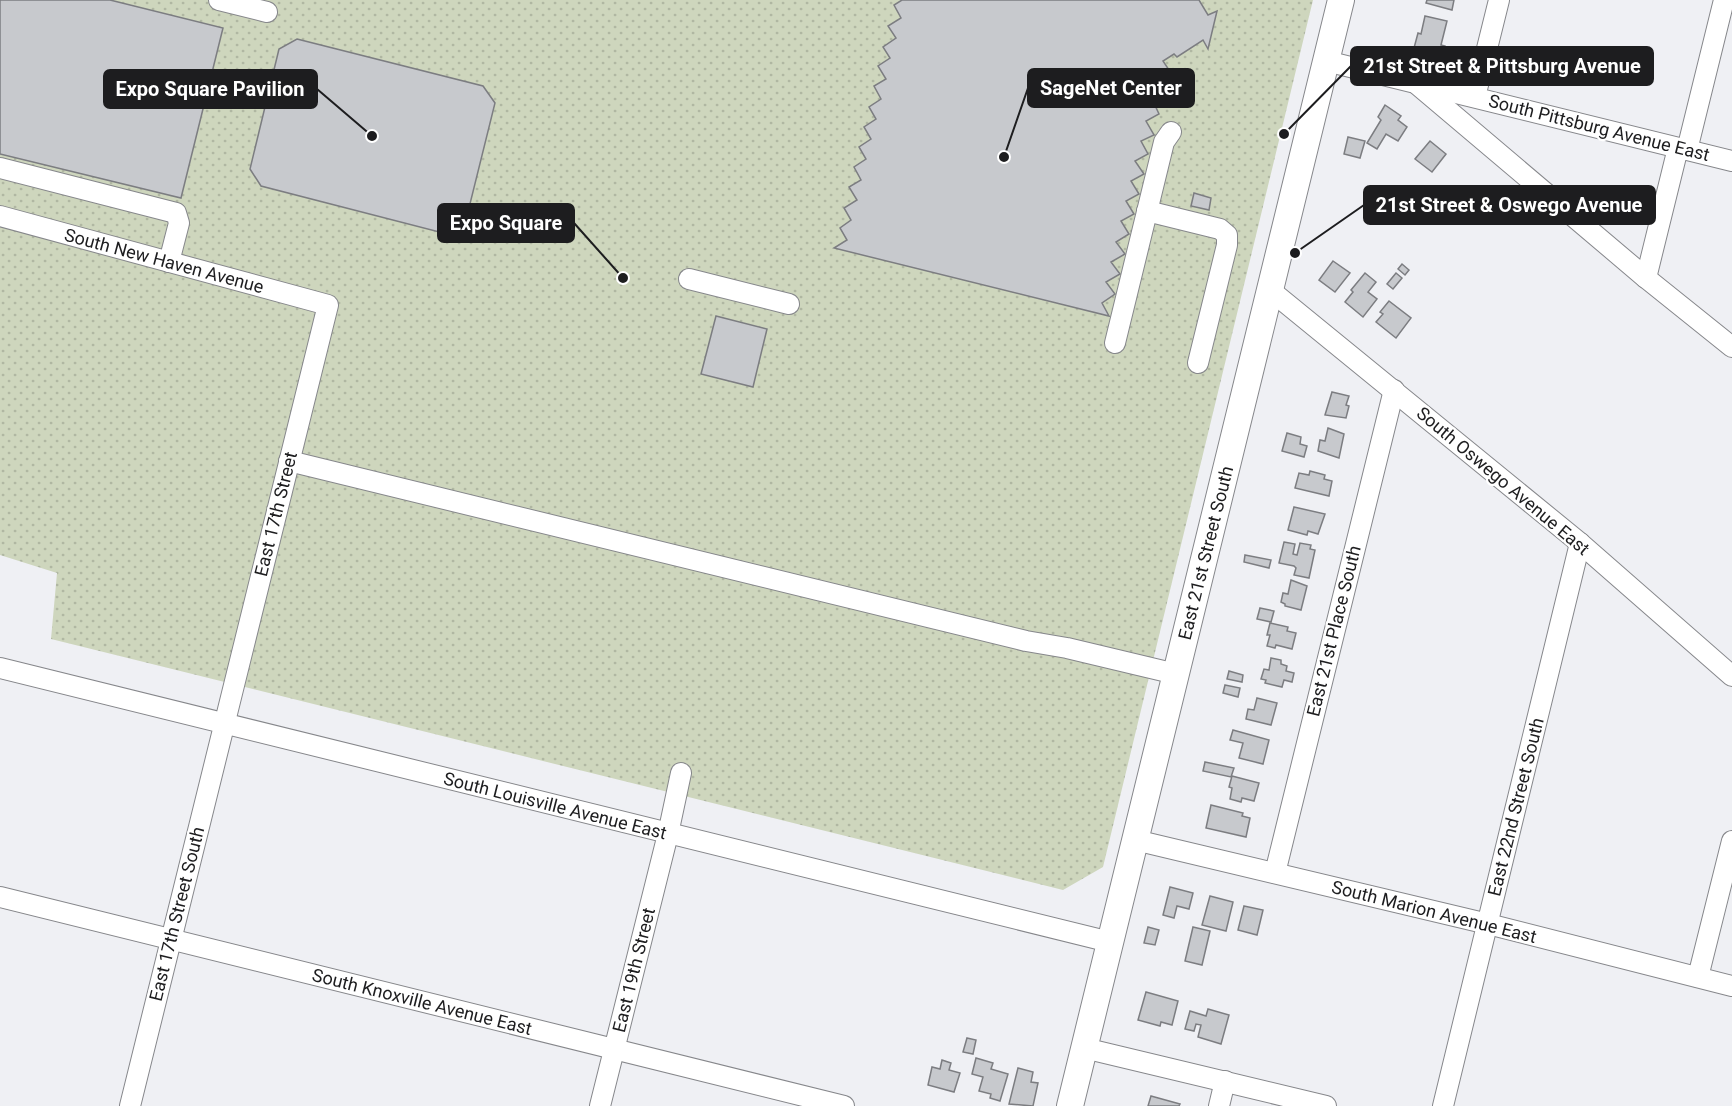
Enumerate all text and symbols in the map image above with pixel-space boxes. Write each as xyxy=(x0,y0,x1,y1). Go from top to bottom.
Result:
callout: 21st Street & Pittsburg Avenue xyxy=(1351,47,1653,85)
text: 21st Street & Pittsburg Avenue xyxy=(1363,54,1641,78)
callout: SageNet Center xyxy=(1028,69,1194,107)
callout: Expo Square Pavilion xyxy=(104,70,317,108)
text: SageNet Center xyxy=(1040,76,1183,100)
text: Expo Square Pavilion xyxy=(115,77,305,101)
street label: South Pittsburg Avenue East xyxy=(1486,90,1712,165)
callout: 21st Street & Oswego Avenue xyxy=(1364,186,1655,224)
text: 21st Street & Oswego Avenue xyxy=(1376,193,1643,217)
callout: Expo Square xyxy=(438,204,574,242)
text: Expo Square xyxy=(450,211,562,235)
street label: South New Haven Avenue xyxy=(62,224,266,297)
street label: South Oswego Avenue East xyxy=(1413,402,1594,559)
street label: East 17th Street xyxy=(250,449,301,578)
street label: East 21st Street South xyxy=(1174,464,1237,642)
street label: East 21st Place South xyxy=(1302,543,1365,718)
street label: East 22nd Street South xyxy=(1483,716,1548,898)
street label: South Louisville Avenue East xyxy=(441,768,669,843)
street label: East 17th Street South xyxy=(145,825,208,1003)
street label: South Marion Avenue East xyxy=(1330,876,1539,947)
street label: East 19th Street xyxy=(608,905,659,1034)
street label: South Knoxville Avenue East xyxy=(310,964,534,1039)

